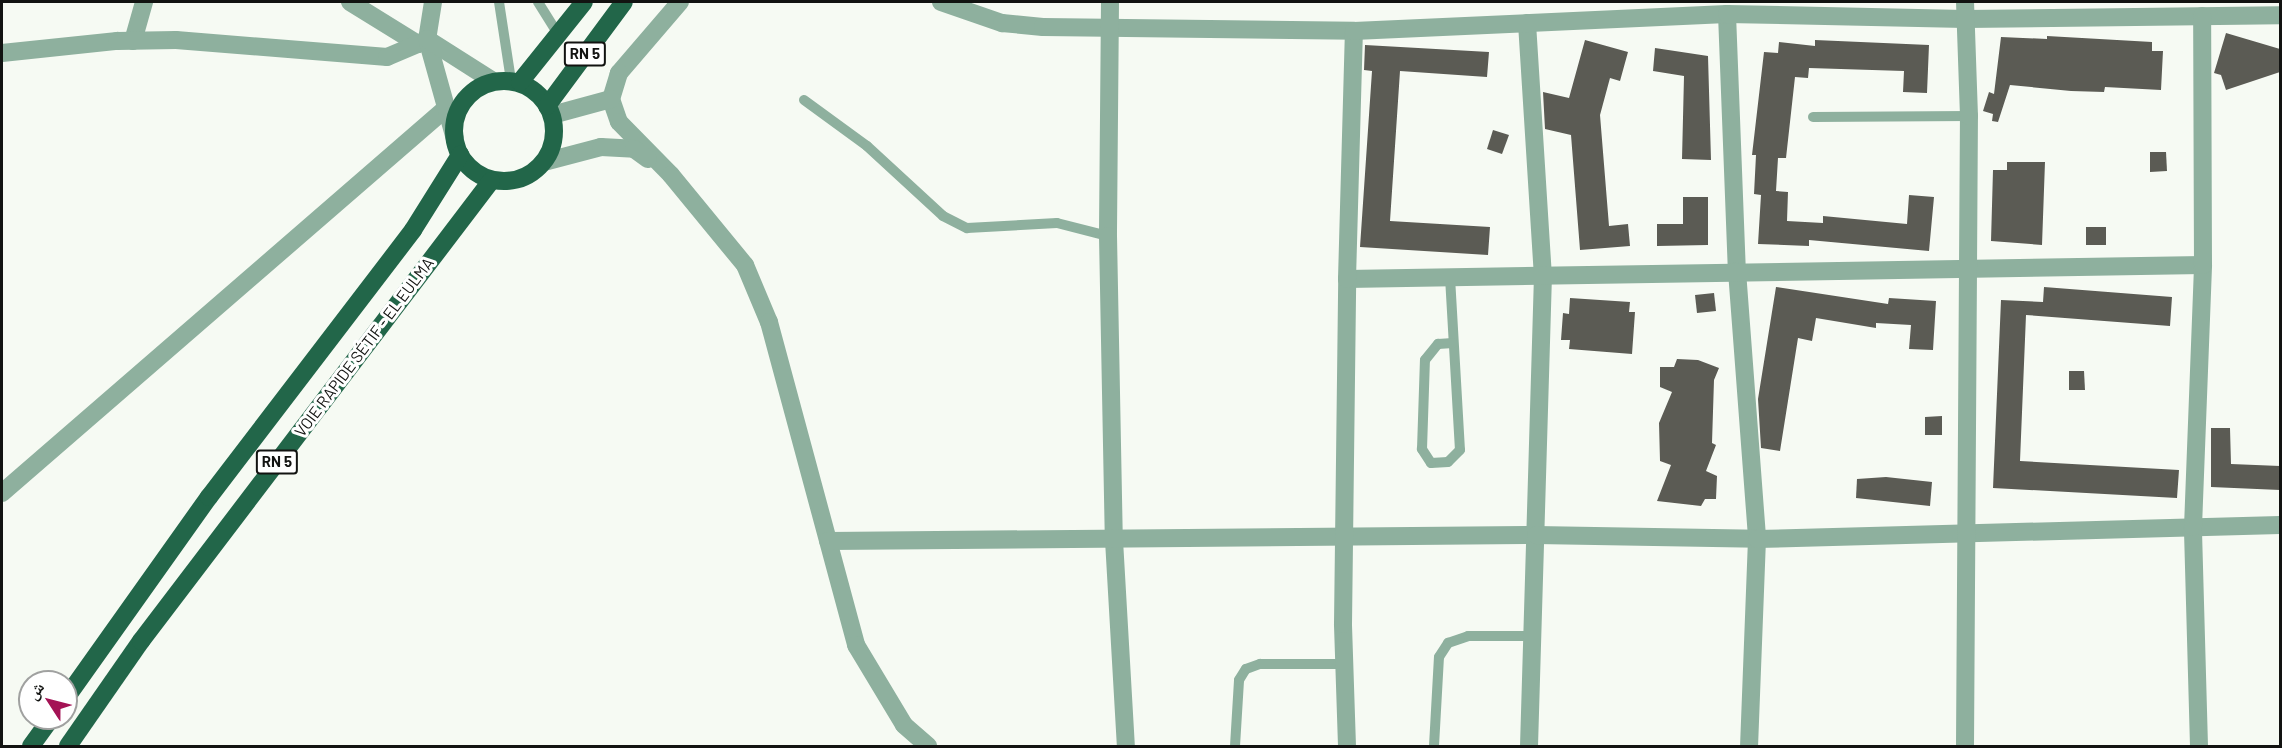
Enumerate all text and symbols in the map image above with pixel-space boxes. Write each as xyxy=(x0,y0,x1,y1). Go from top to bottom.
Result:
road number: RN 5 xyxy=(562,42,608,66)
street label: VOIE RAPIDE SÉTIF - EL EULMA xyxy=(290,254,438,440)
road number: RN 5 xyxy=(254,450,300,474)
north arrow xyxy=(18,670,78,730)
text: ش xyxy=(22,678,47,703)

